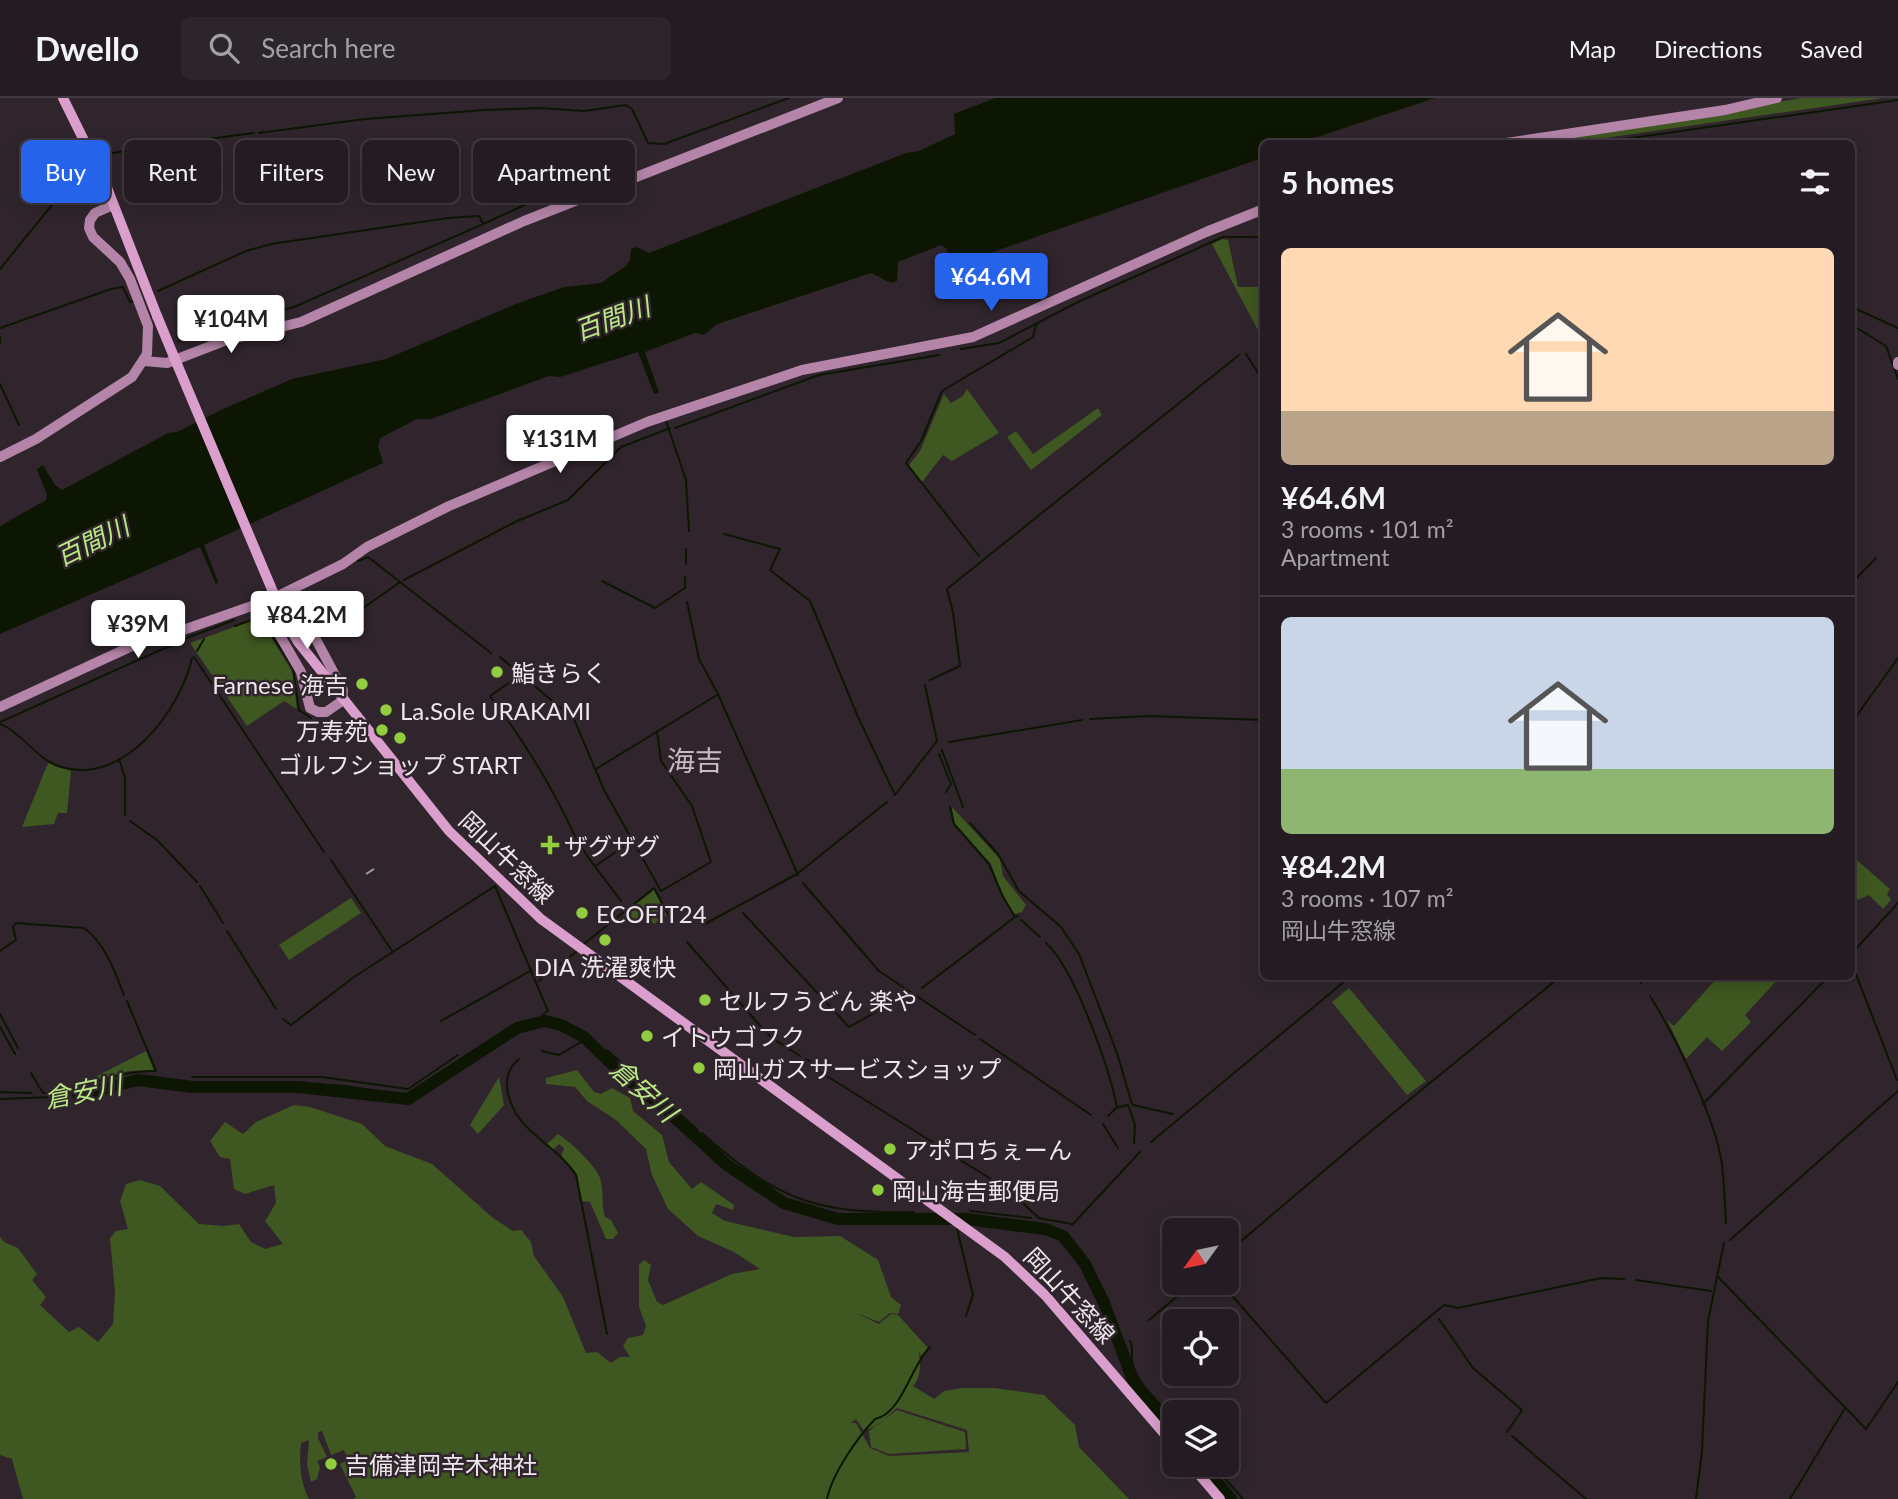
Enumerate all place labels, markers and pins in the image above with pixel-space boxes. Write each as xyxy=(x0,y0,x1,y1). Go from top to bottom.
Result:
pin: ¥64.6M xyxy=(934,254,1048,313)
pin: ¥104M xyxy=(182,296,280,355)
pin: ¥131M xyxy=(511,416,609,475)
pin: ¥84.2M xyxy=(250,592,364,651)
pin: ¥39M xyxy=(97,601,179,660)
place label: 鮨きらく xyxy=(511,658,607,687)
marker: 鮨きらく xyxy=(489,664,505,680)
place label: Farnese 海吉 xyxy=(212,670,348,699)
marker: Farnese 海吉 xyxy=(354,676,370,692)
place label: La.Sole URAKAMI xyxy=(400,696,591,725)
marker: La.Sole URAKAMI xyxy=(378,702,394,718)
place label: 万寿苑 xyxy=(296,716,368,745)
marker: 万寿苑 xyxy=(374,722,390,738)
marker: ゴルフショップ START xyxy=(392,730,408,746)
place label: ゴルフショップ START xyxy=(278,750,522,779)
place label: ザグザグ xyxy=(564,831,660,860)
marker: ザグザグ xyxy=(542,837,558,853)
place label: ECOFIT24 xyxy=(596,899,707,928)
marker: ECOFIT24 xyxy=(574,905,590,921)
marker: DIA 洗濯爽快 xyxy=(597,932,613,948)
place label: DIA 洗濯爽快 xyxy=(534,952,676,981)
place label: セルフうどん 楽や xyxy=(719,986,917,1015)
marker: セルフうどん 楽や xyxy=(697,992,713,1008)
place label: イトウゴフク xyxy=(661,1022,805,1051)
marker: イトウゴフク xyxy=(639,1028,655,1044)
place label: 岡山ガスサービスショップ xyxy=(713,1054,1001,1083)
marker: 岡山ガスサービスショップ xyxy=(691,1060,707,1076)
place label: アポロちぇーん xyxy=(904,1135,1072,1164)
marker: アポロちぇーん xyxy=(882,1141,898,1157)
place label: 岡山海吉郵便局 xyxy=(892,1176,1060,1205)
marker: 岡山海吉郵便局 xyxy=(870,1182,886,1198)
place label: 吉備津岡辛木神社 xyxy=(345,1450,537,1479)
marker: 吉備津岡辛木神社 xyxy=(323,1456,339,1472)

